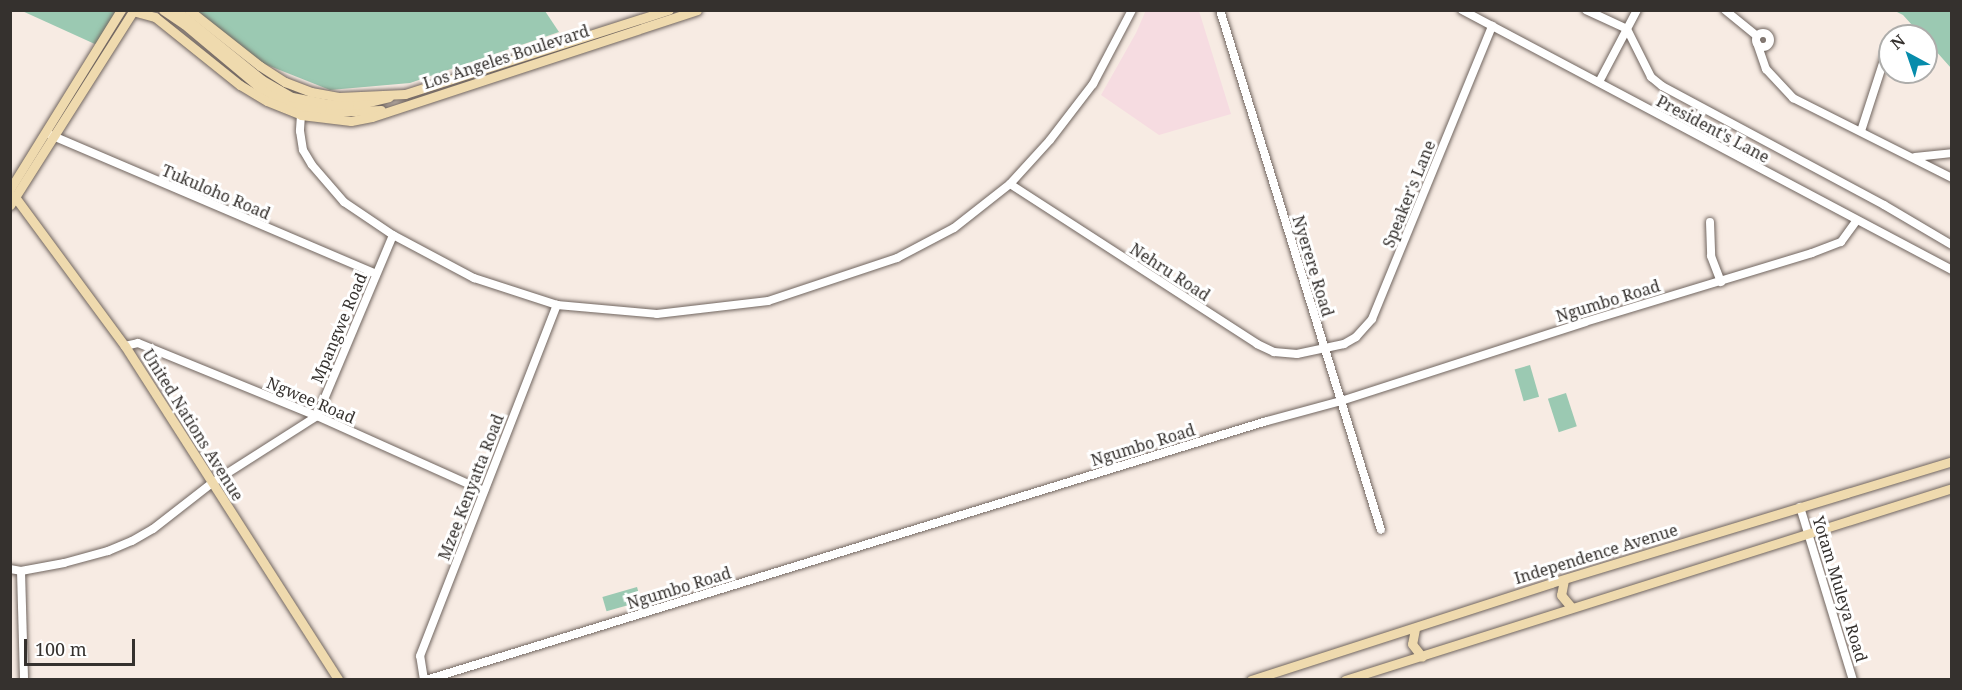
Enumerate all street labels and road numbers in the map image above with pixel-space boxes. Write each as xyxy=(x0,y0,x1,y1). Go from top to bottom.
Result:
street label: Los Angeles Boulevard xyxy=(421,21,591,93)
street label: President's Lane xyxy=(1653,91,1773,167)
street label: Speaker's Lane xyxy=(1379,138,1439,250)
street label: Tukuloho Road xyxy=(159,161,273,223)
street label: Nyerere Road xyxy=(1289,213,1337,319)
street label: Nehru Road xyxy=(1126,239,1214,305)
street label: Mpangwe Road xyxy=(307,270,371,386)
street label: Ngumbo Road xyxy=(1554,276,1662,326)
street label: United Nations Avenue xyxy=(138,346,248,504)
street label: Ngwee Road xyxy=(264,373,358,427)
street label: Mzee Kenyatta Road xyxy=(434,411,508,563)
street label: Ngumbo Road xyxy=(1089,420,1197,470)
street label: Yotam Muleya Road xyxy=(1809,514,1871,664)
street label: Independence Avenue xyxy=(1512,520,1680,588)
street label: Ngumbo Road xyxy=(625,563,733,613)

